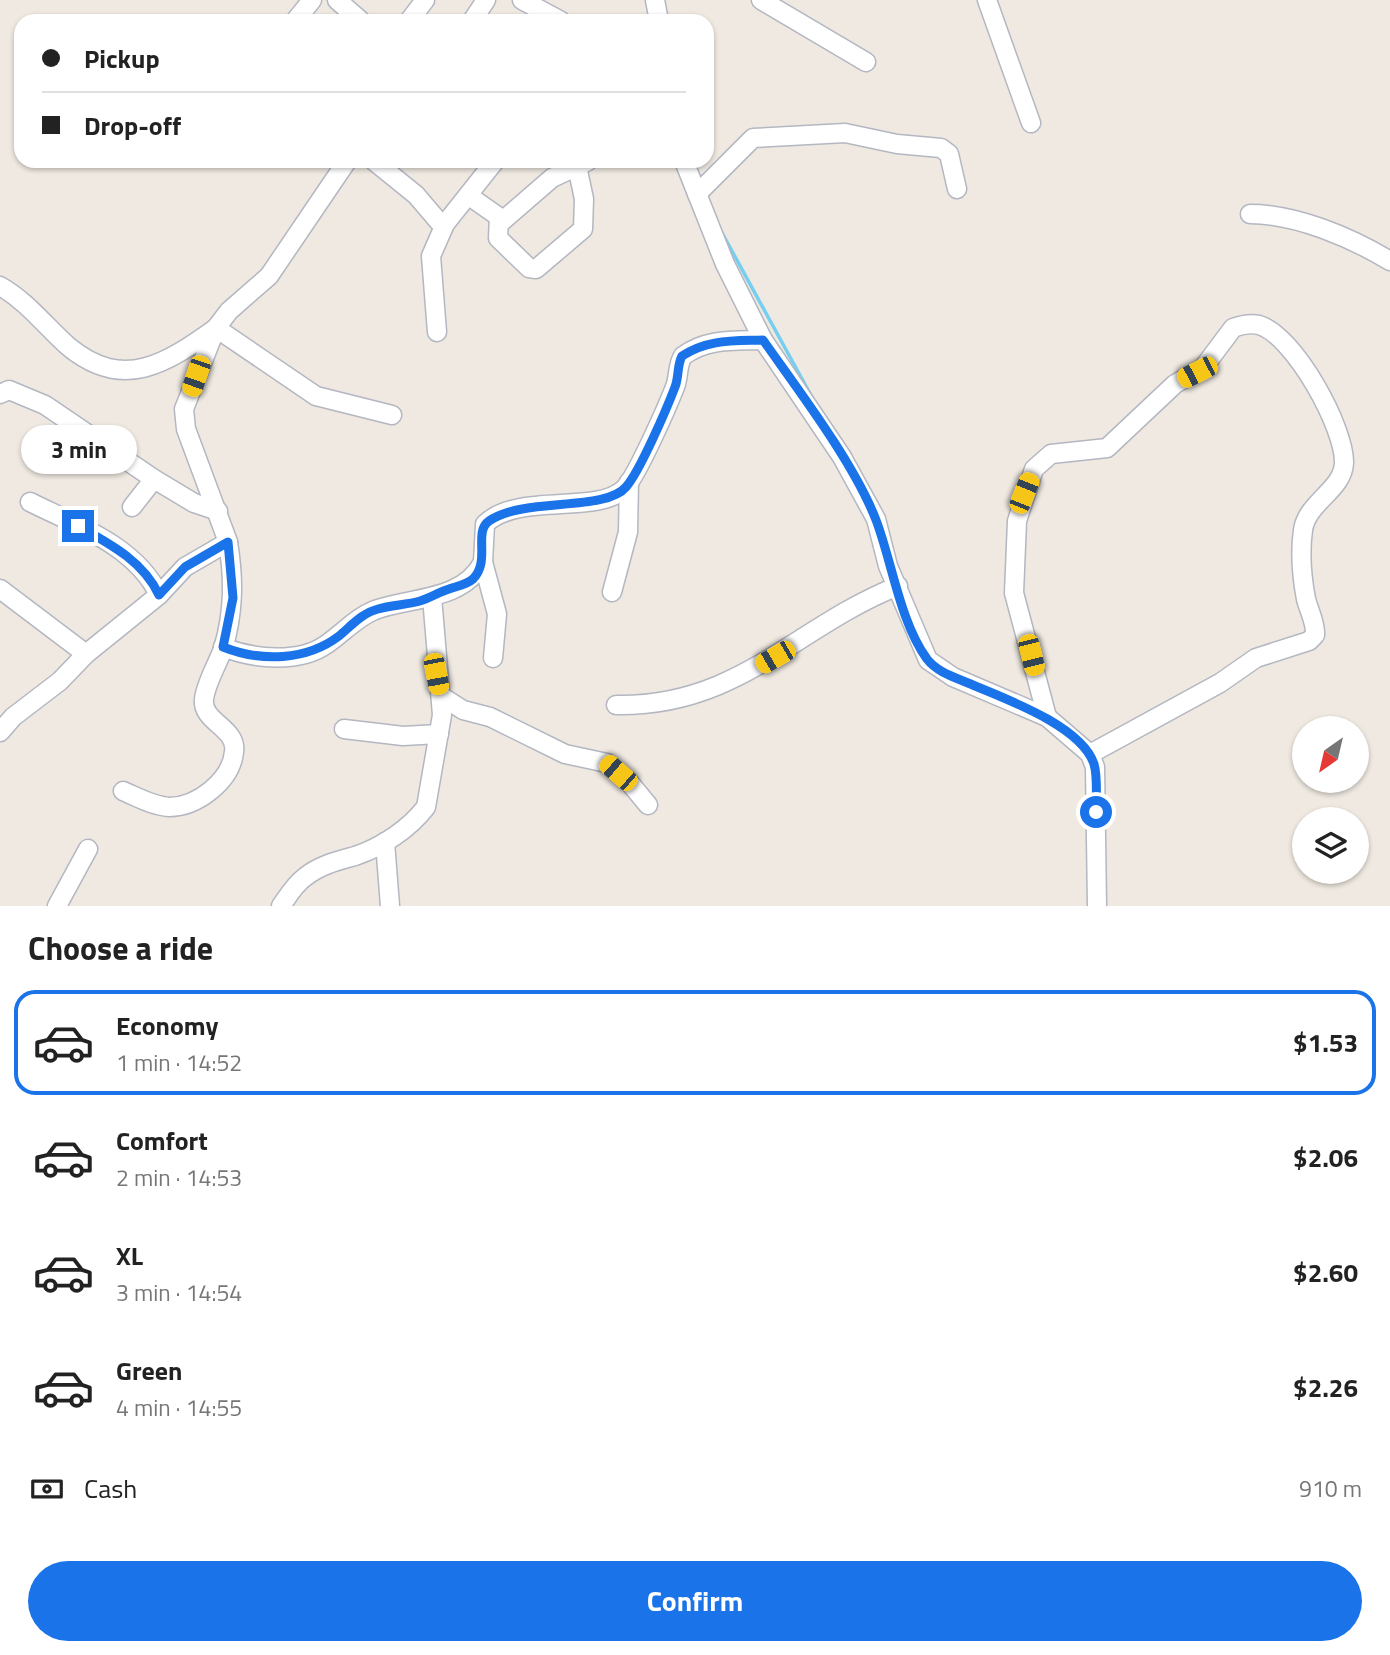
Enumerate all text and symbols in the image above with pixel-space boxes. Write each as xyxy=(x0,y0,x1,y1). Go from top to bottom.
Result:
text: Pickup xyxy=(84,39,160,78)
text: Drop-off xyxy=(84,106,181,145)
car xyxy=(180,353,213,399)
car xyxy=(1174,353,1221,391)
callout: 3 min xyxy=(20,424,136,474)
text: 3 min xyxy=(51,432,107,467)
car xyxy=(1007,470,1042,516)
route end xyxy=(62,510,94,542)
car xyxy=(1016,632,1047,678)
car xyxy=(752,637,799,677)
car xyxy=(422,651,451,697)
north arrow xyxy=(1292,716,1368,793)
map controls xyxy=(1292,716,1369,884)
car xyxy=(596,751,641,795)
route start xyxy=(1080,796,1112,828)
button: layers xyxy=(1292,807,1369,884)
text: Choose a ride xyxy=(28,924,213,972)
text: Economy xyxy=(116,1006,218,1045)
icon: car xyxy=(32,1011,95,1074)
text: $1.53 xyxy=(1293,1023,1358,1062)
text: 1 min · 14:52 xyxy=(116,1045,242,1080)
text: Comfort xyxy=(116,1121,208,1160)
icon: car xyxy=(32,1126,95,1189)
text: $2.06 xyxy=(1293,1138,1358,1177)
text: 2 min · 14:53 xyxy=(116,1160,242,1195)
text: XL xyxy=(116,1236,143,1275)
icon: car xyxy=(32,1241,95,1304)
text: $2.60 xyxy=(1293,1253,1358,1292)
text: 3 min · 14:54 xyxy=(116,1275,242,1310)
text: Green xyxy=(116,1351,182,1390)
icon: car xyxy=(32,1356,95,1419)
text: $2.26 xyxy=(1293,1368,1358,1407)
text: 4 min · 14:55 xyxy=(116,1390,242,1425)
text: Cash xyxy=(84,1469,137,1508)
icon: cash xyxy=(28,1470,66,1508)
text: 910 m xyxy=(1299,1471,1362,1506)
button: Confirm xyxy=(28,1561,1362,1641)

